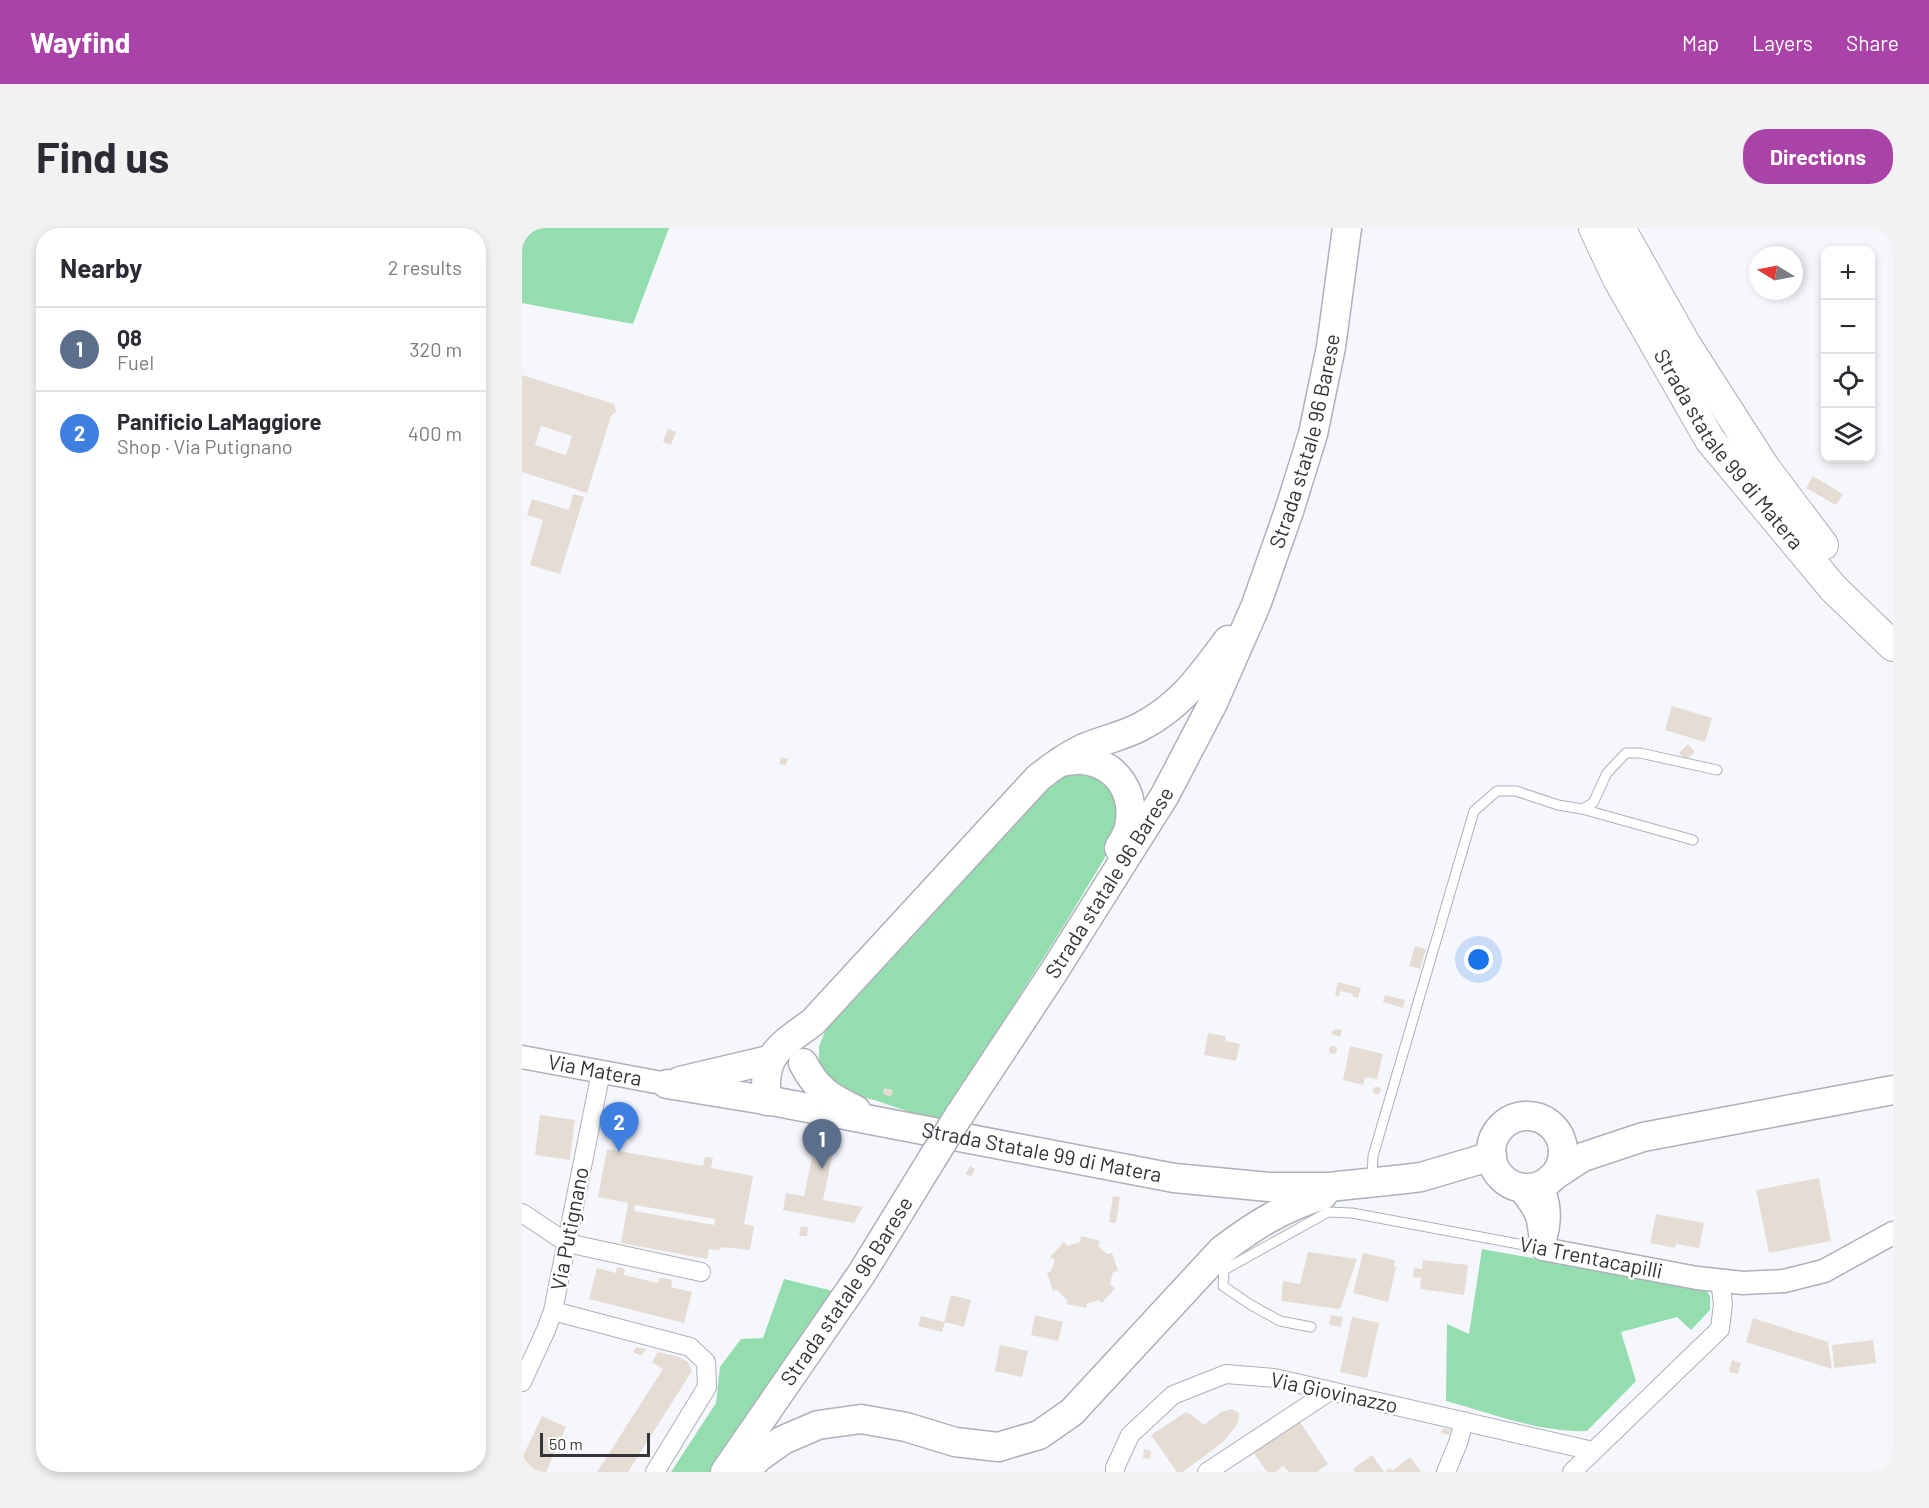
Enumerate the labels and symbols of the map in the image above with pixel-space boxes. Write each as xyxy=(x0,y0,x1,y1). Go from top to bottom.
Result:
north arrow xyxy=(1749,246,1803,300)
street label: Strada statale 96 Barese xyxy=(1263,332,1344,551)
street label: Strada statale 99 di Matera xyxy=(1650,344,1810,554)
street label: Strada statale 96 Barese xyxy=(1039,782,1178,982)
your location xyxy=(1464,945,1493,974)
street label: Via Matera xyxy=(546,1048,644,1090)
pin: 2 xyxy=(600,1102,638,1152)
street label: Strada Statale 99 di Matera xyxy=(920,1116,1164,1186)
pin: 1 xyxy=(802,1120,842,1169)
street label: Via Putignano xyxy=(544,1165,593,1293)
street label: Strada statale 96 Barese xyxy=(774,1191,917,1390)
street label: Via Trentacapilli xyxy=(1517,1230,1665,1283)
street label: Via Giovinazzo xyxy=(1268,1366,1400,1417)
scale bar xyxy=(540,1430,650,1458)

